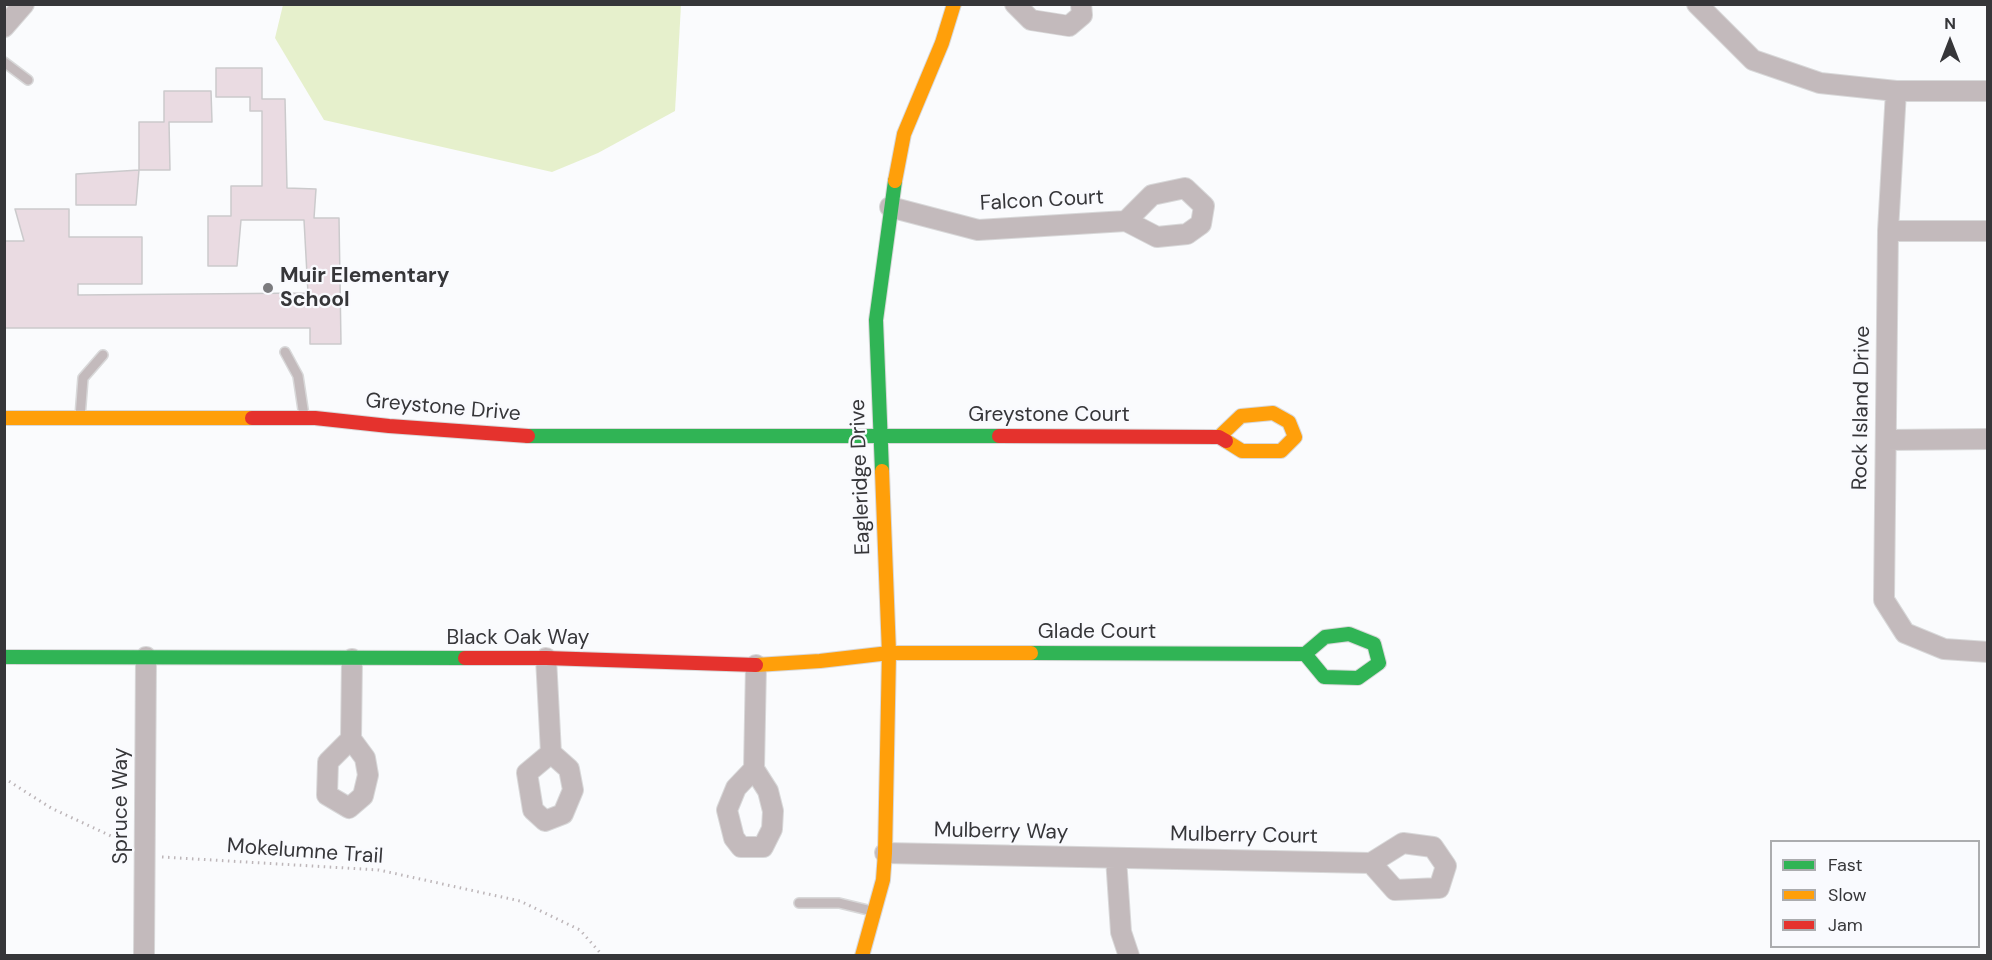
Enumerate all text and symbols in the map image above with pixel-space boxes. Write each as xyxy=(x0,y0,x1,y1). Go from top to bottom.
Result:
north arrow xyxy=(1920,12,1980,72)
text: N xyxy=(1944,13,1956,34)
street label: Falcon Court xyxy=(979,185,1105,217)
place label: Muir Elementary School xyxy=(280,263,449,313)
marker: Muir Elementary School xyxy=(261,281,275,295)
street label: Rock Island Drive xyxy=(1848,326,1876,490)
street label: Greystone Drive xyxy=(364,389,522,427)
street label: Eagleridge Drive xyxy=(846,399,876,555)
street label: Greystone Court xyxy=(968,402,1130,428)
street label: Glade Court xyxy=(1038,619,1156,645)
street label: Black Oak Way xyxy=(447,625,589,651)
street label: Spruce Way xyxy=(108,748,134,864)
street label: Mulberry Way xyxy=(934,818,1068,846)
street label: Mulberry Court xyxy=(1170,822,1318,850)
street label: Mokelumne Trail xyxy=(226,834,384,870)
legend xyxy=(1770,840,1980,948)
text: Fast xyxy=(1828,853,1863,877)
text: Slow xyxy=(1828,883,1867,907)
text: Jam xyxy=(1828,913,1863,937)

